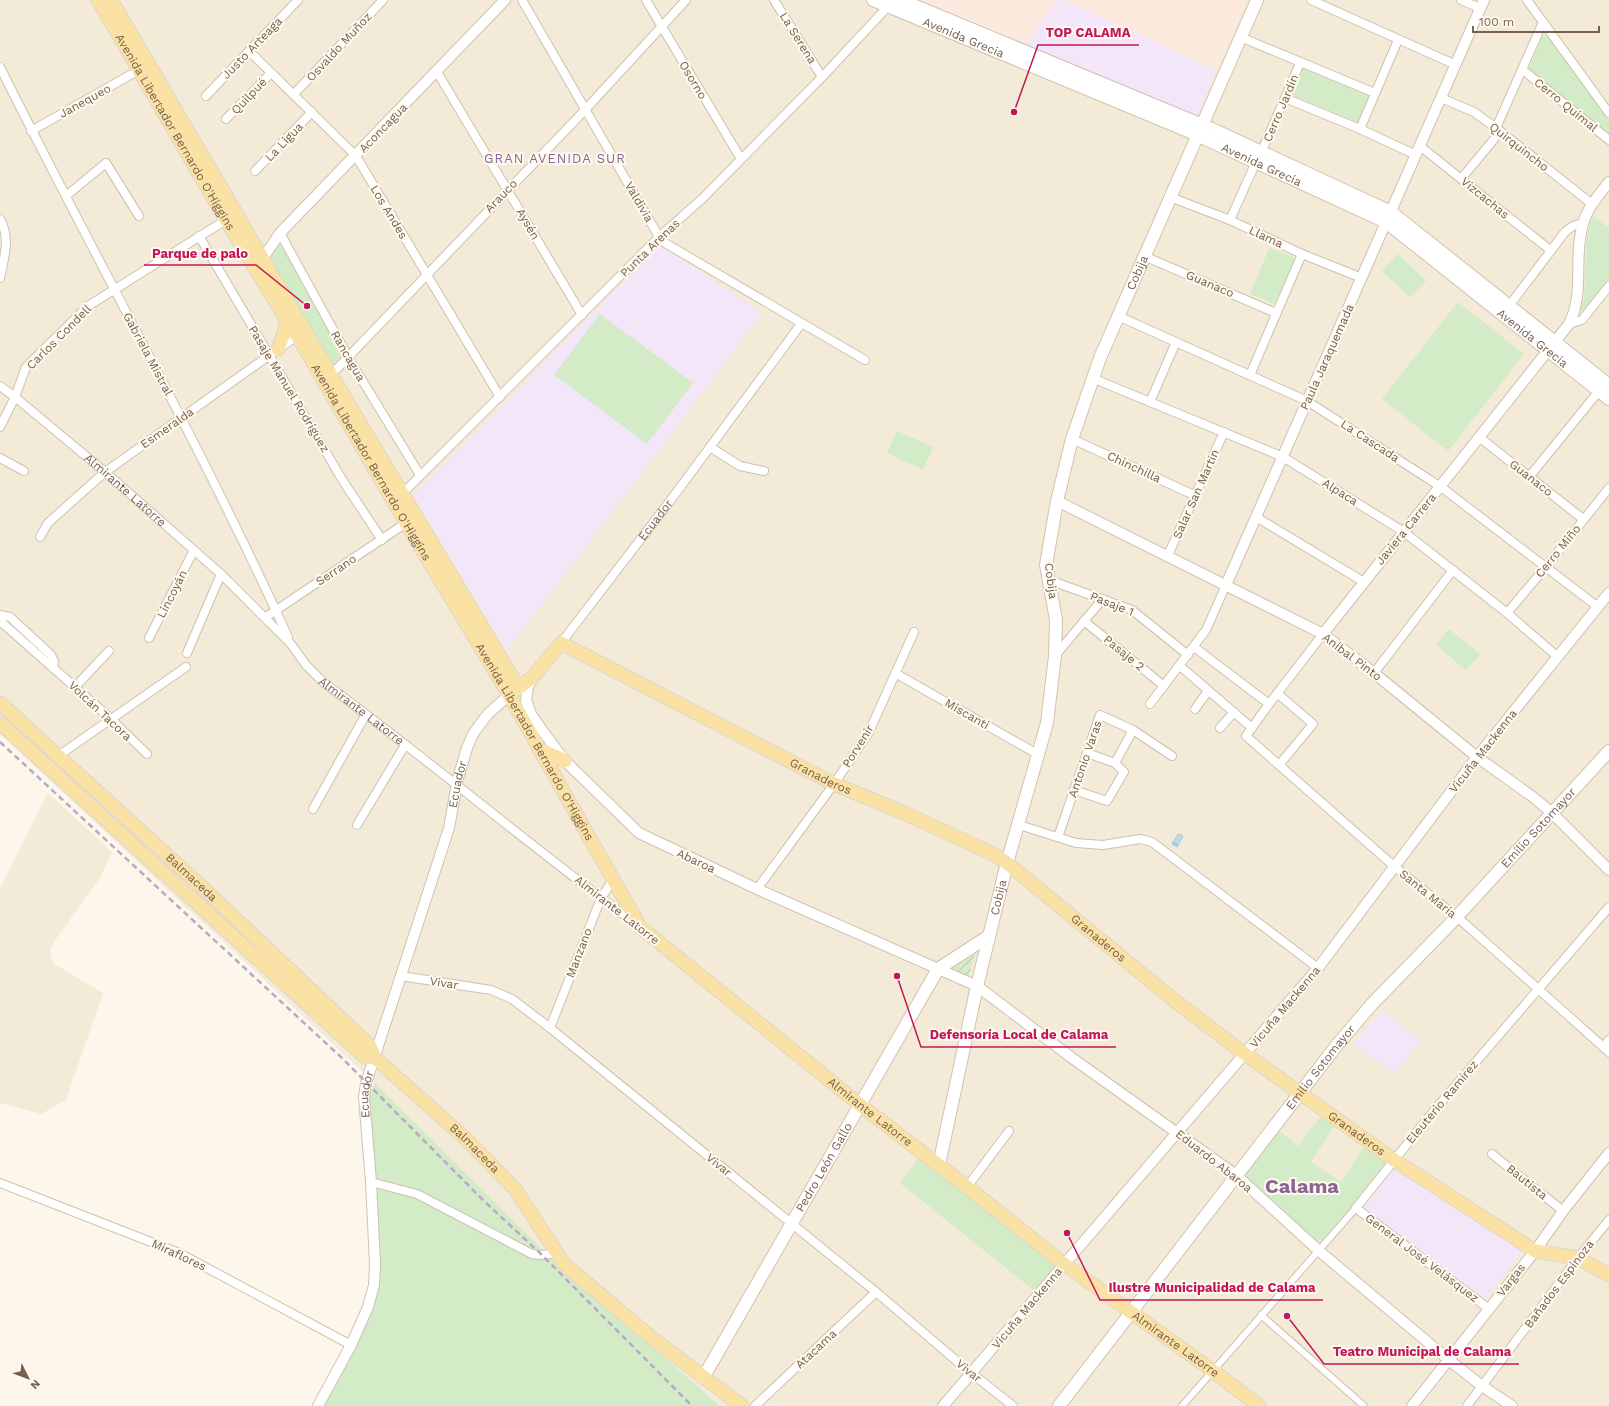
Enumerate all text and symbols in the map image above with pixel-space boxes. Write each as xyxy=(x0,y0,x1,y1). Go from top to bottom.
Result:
scale bar xyxy=(1473,8,1599,34)
street label: Osvaldo Muñoz xyxy=(304,10,374,84)
street label: La Serena xyxy=(777,10,819,67)
street label: Justo Arteaga xyxy=(219,14,285,82)
street label: Avenida Grecia xyxy=(921,15,1006,61)
text: 100 m xyxy=(1479,15,1514,29)
callout: TOP CALAMA xyxy=(1038,20,1139,45)
text: TOP CALAMA xyxy=(1046,25,1131,40)
street label: Avenida Libertador Bernardo O'Higgins xyxy=(112,31,238,233)
street label: Osorno xyxy=(676,58,710,102)
street label: Cerro Jardín xyxy=(1260,72,1302,144)
street label: Quilpué xyxy=(228,75,270,117)
street label: Cerro Quimal xyxy=(1531,75,1601,135)
street label: Janequeo xyxy=(57,81,113,121)
street label: Aconcagua xyxy=(356,100,410,156)
street label: La Ligua xyxy=(262,119,306,164)
street label: Quirquincho xyxy=(1487,120,1551,174)
street label: Avenida Grecia xyxy=(1219,140,1304,189)
district label: GRAN AVENIDA SUR xyxy=(484,151,626,166)
street label: Vizcachas xyxy=(1458,174,1512,222)
street label: Arauco xyxy=(482,176,520,216)
street label: Valdivia xyxy=(622,179,656,225)
street label: Los Andes xyxy=(367,183,411,241)
street label: Aysén xyxy=(513,206,543,242)
street label: Punta Arenas xyxy=(617,216,683,280)
street label: Llama xyxy=(1247,223,1285,251)
callout: Parque de palo xyxy=(144,240,256,265)
text: Parque de palo xyxy=(152,246,248,261)
street label: Cobija xyxy=(1124,253,1151,292)
street label: Guanaco xyxy=(1184,268,1236,300)
street label: Carlos Condell xyxy=(24,301,95,372)
street label: Paula Jaraquemada xyxy=(1297,302,1357,412)
street label: Avenida Grecia xyxy=(1494,306,1571,371)
street label: Gabriela Mistral xyxy=(120,310,176,398)
street label: Pasaje Manuel Rodríguez xyxy=(246,323,332,455)
street label: Rancagua xyxy=(328,328,368,384)
street label: Avenida Libertador Bernardo O'Higgins xyxy=(308,361,434,563)
street label: Esmeralda xyxy=(138,404,197,451)
street label: La Cascada xyxy=(1338,417,1402,465)
street label: Salar San Martín xyxy=(1170,447,1222,541)
street label: Chinchilla xyxy=(1105,448,1163,486)
street label: Almirante Latorre xyxy=(82,451,169,530)
street label: Guanaco xyxy=(1507,457,1555,499)
street label: Alpaca xyxy=(1320,476,1361,508)
street label: Javiera Carrera xyxy=(1373,490,1439,568)
street label: Ecuador xyxy=(635,497,676,543)
street label: Cerro Miño xyxy=(1532,522,1584,580)
street label: Serrano xyxy=(313,551,359,589)
street label: Cobija xyxy=(1042,562,1060,600)
street label: Lincoyán xyxy=(154,568,190,620)
street label: Pasaje 1 xyxy=(1088,589,1136,619)
street label: Aníbal Pinto xyxy=(1320,630,1384,684)
street label: Pasaje 2 xyxy=(1101,632,1147,674)
street label: Avenida Libertador Bernardo O'Higgins xyxy=(473,641,597,843)
street label: Almirante Latorre xyxy=(316,674,407,748)
street label: Volcán Tacora xyxy=(66,678,135,744)
street label: Miscanti xyxy=(942,696,992,732)
street label: Vicuña Mackenna xyxy=(1446,706,1520,795)
street label: Antonio Varas xyxy=(1065,719,1105,799)
street label: Porvenir xyxy=(839,722,877,770)
street label: Granaderos xyxy=(787,755,854,797)
street label: Ecuador xyxy=(446,759,470,809)
street label: Emilio Sotomayor xyxy=(1498,785,1579,871)
street label: Abaroa xyxy=(674,846,718,876)
street label: Balmaceda xyxy=(163,850,220,905)
street label: Santa María xyxy=(1397,867,1459,921)
street label: Almirante Latorre xyxy=(572,873,662,947)
street label: Cobija xyxy=(987,878,1010,917)
street label: Granaderos xyxy=(1068,911,1129,965)
street label: Manzano xyxy=(563,926,595,980)
street label: Vicuña Mackenna xyxy=(1247,963,1323,1051)
street label: Vivar xyxy=(429,974,459,992)
callout: Defensoría Local de Calama xyxy=(921,1022,1116,1047)
street label: Emilio Sotomayor xyxy=(1283,1022,1358,1112)
text: Defensoría Local de Calama xyxy=(930,1027,1109,1042)
street label: Eleuterio Ramírez xyxy=(1403,1057,1481,1147)
street label: Ecuador xyxy=(357,1069,377,1119)
street label: Almirante Latorre xyxy=(825,1074,915,1149)
street label: Granaderos xyxy=(1325,1108,1388,1159)
street label: Pedro León Gallo xyxy=(793,1120,855,1214)
street label: Balmaceda xyxy=(447,1121,503,1176)
street label: Eduardo Abaroa xyxy=(1173,1127,1255,1195)
street label: Vivar xyxy=(703,1151,735,1180)
street label: Bautista xyxy=(1504,1161,1550,1203)
district label: Calama xyxy=(1265,1174,1339,1198)
street label: General José Velásquez xyxy=(1362,1211,1482,1305)
street label: Miraflores xyxy=(150,1236,208,1274)
street label: Bañados Espinoza xyxy=(1521,1237,1597,1331)
street label: Vargas xyxy=(1494,1261,1528,1299)
street label: Vicuña Mackenna xyxy=(989,1264,1065,1352)
callout: Ilustre Municipalidad de Calama xyxy=(1100,1275,1323,1300)
text: Ilustre Municipalidad de Calama xyxy=(1108,1280,1316,1295)
street label: Almirante Latorre xyxy=(1129,1308,1222,1380)
street label: Atacama xyxy=(793,1326,840,1372)
callout: Teatro Municipal de Calama xyxy=(1324,1339,1519,1364)
text: Teatro Municipal de Calama xyxy=(1333,1344,1512,1359)
street label: Vivar xyxy=(953,1357,985,1386)
north arrow xyxy=(8,1358,48,1398)
text: N xyxy=(28,1377,43,1392)

